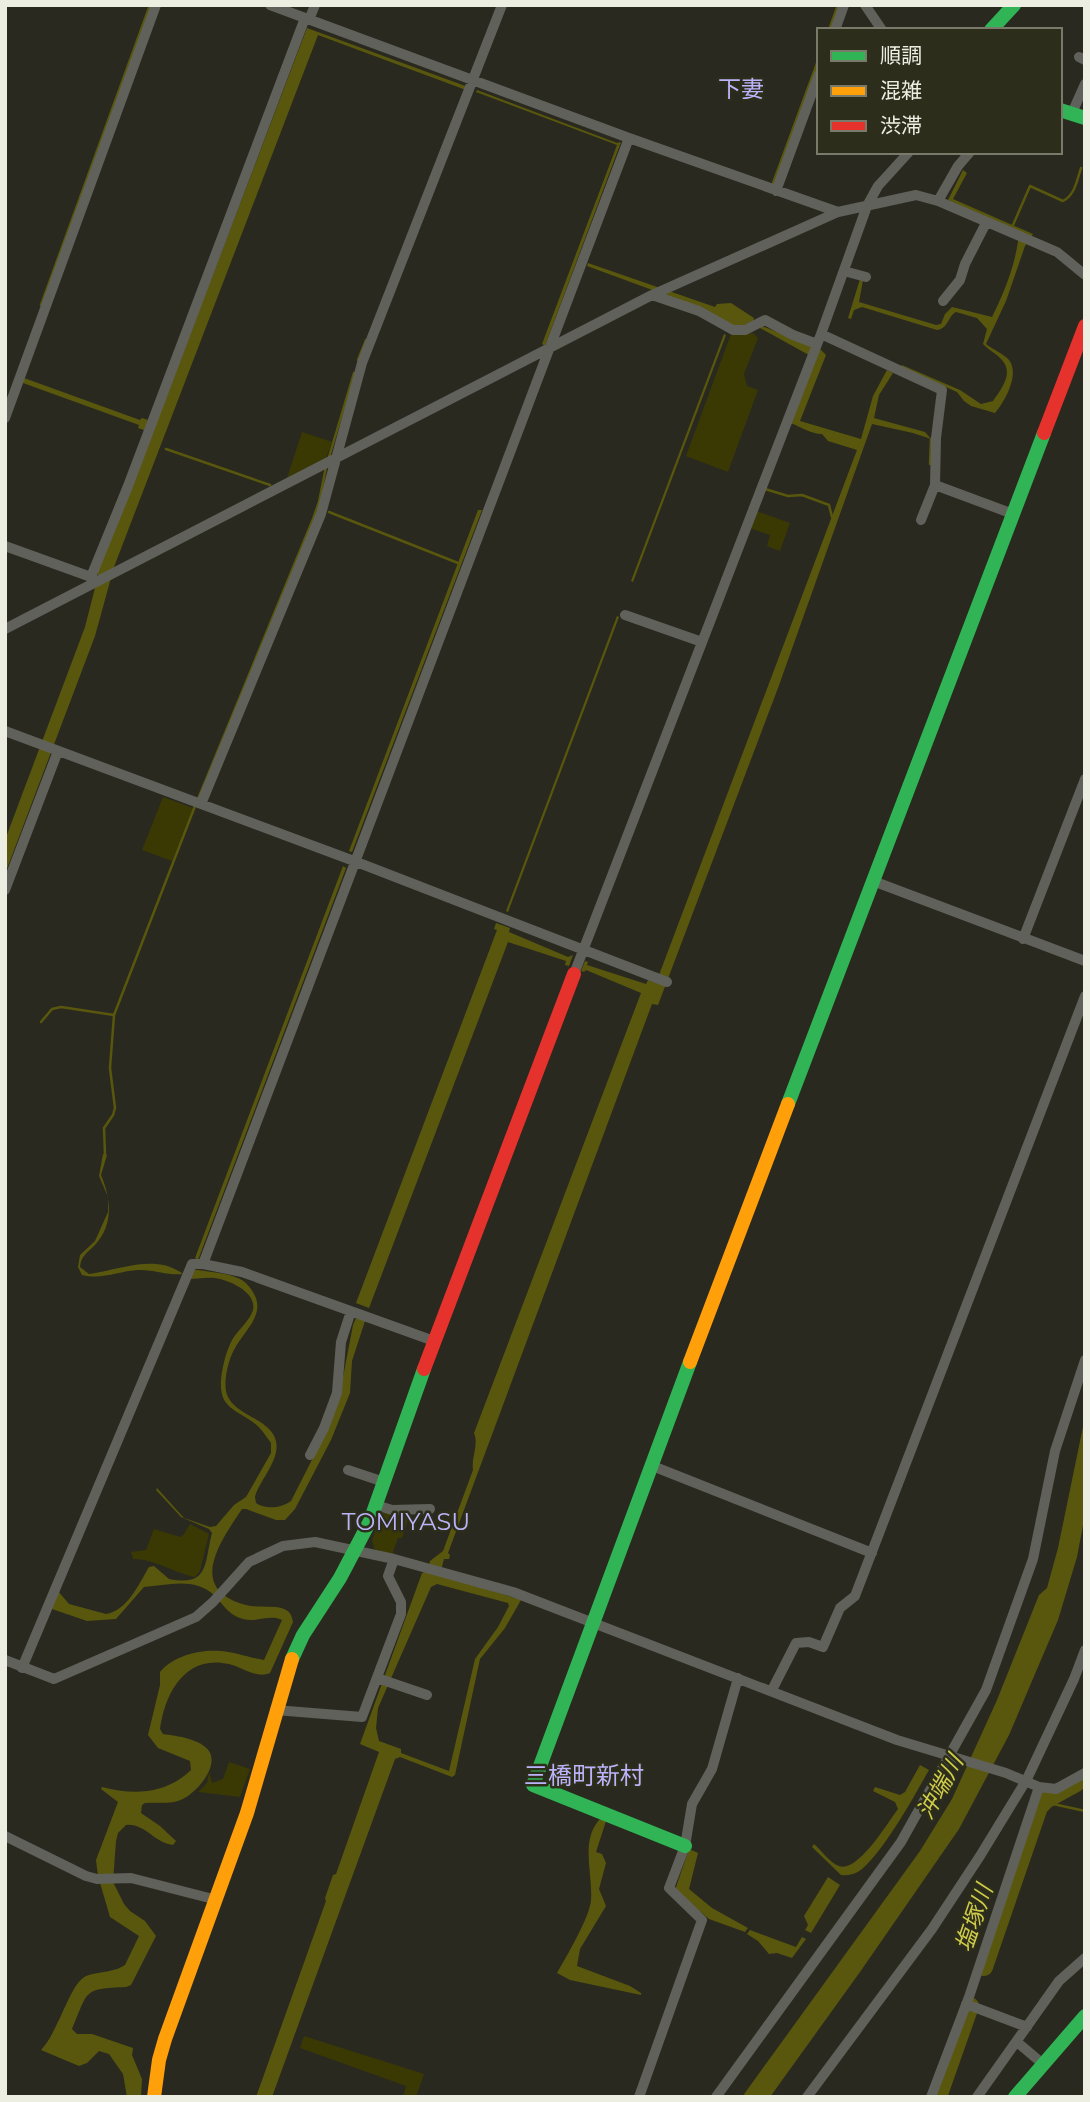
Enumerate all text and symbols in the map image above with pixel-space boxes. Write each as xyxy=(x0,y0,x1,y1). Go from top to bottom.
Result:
legend xyxy=(817,28,1062,154)
text: 順調 xyxy=(880,43,922,68)
district label: 下妻 xyxy=(718,75,764,103)
text: 混雑 xyxy=(880,78,922,103)
text: 渋滞 xyxy=(880,113,922,138)
district label: TOMIYASU xyxy=(342,1507,470,1536)
water label: 沖端川 xyxy=(911,1747,970,1824)
district label: 三橋町新村 xyxy=(524,1761,644,1790)
water label: 塩塚川 xyxy=(950,1878,999,1955)

